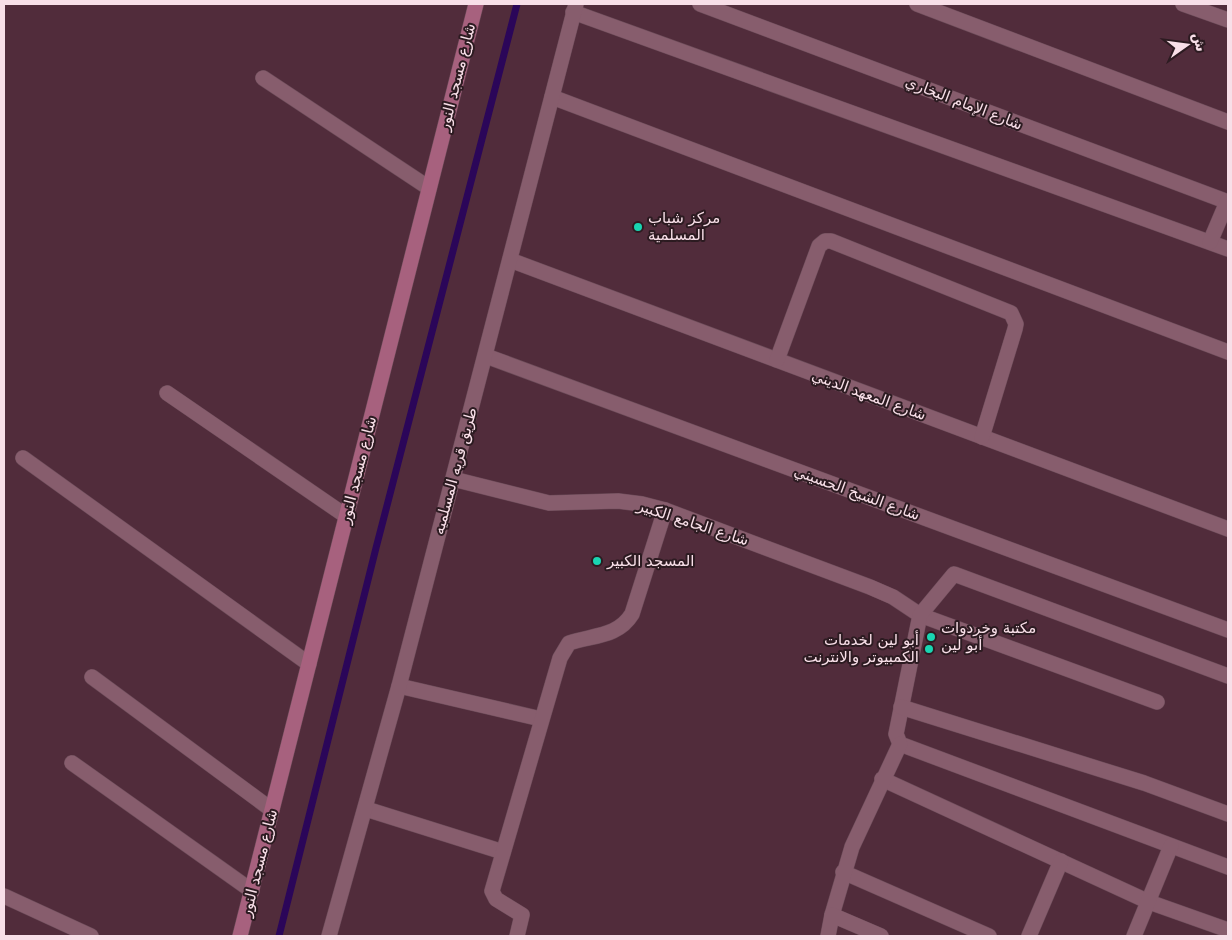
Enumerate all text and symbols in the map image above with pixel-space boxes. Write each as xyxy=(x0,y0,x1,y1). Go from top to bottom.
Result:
north arrow xyxy=(1162,20,1212,70)
street label: شارع مسجد النور xyxy=(435,21,479,134)
text: ش xyxy=(1190,31,1210,53)
street label: شارع الإمام البخاري xyxy=(903,72,1025,135)
place label: مركز شباب المسلمية xyxy=(648,209,720,244)
marker: مركز شباب المسلمية xyxy=(632,221,644,233)
street label: شارع المعهد الديني xyxy=(809,366,929,425)
street label: طريق قريه المسلميه xyxy=(429,405,481,537)
street label: شارع مسجد النور xyxy=(336,414,380,527)
street label: شارع الشيخ الحسيني xyxy=(791,462,922,525)
street label: شارع الجامع الكبير xyxy=(634,496,751,550)
place label: المسجد الكبير xyxy=(606,552,694,570)
marker: المسجد الكبير xyxy=(591,555,603,567)
place label: مكتبة وخردوات أبو لين xyxy=(941,619,1036,654)
place label: أبو لين لخدمات الكمبيوتر والانترنت xyxy=(803,630,919,666)
marker: مكتبة وخردوات أبو لين xyxy=(925,631,937,643)
marker: أبو لين لخدمات الكمبيوتر والانترنت xyxy=(923,643,935,655)
street label: شارع مسجد النور xyxy=(237,807,281,920)

